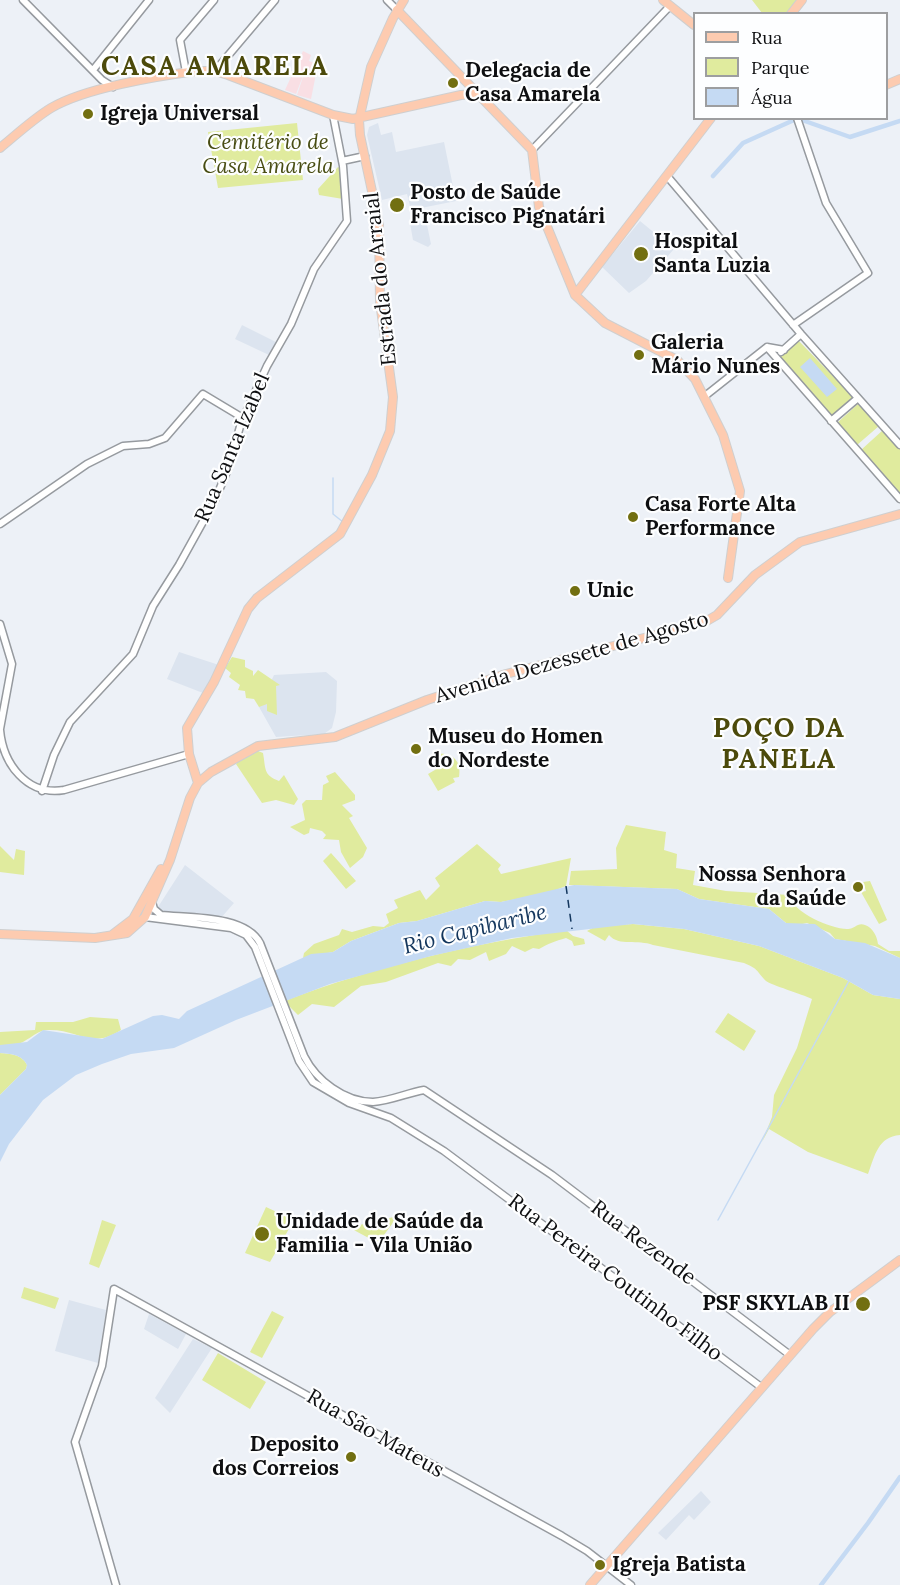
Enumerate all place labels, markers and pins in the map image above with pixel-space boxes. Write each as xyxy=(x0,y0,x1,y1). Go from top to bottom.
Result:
place label: Delegacia de Casa Amarela xyxy=(465,58,600,108)
marker: Delegacia de Casa Amarela xyxy=(446,76,460,90)
place label: Igreja Universal xyxy=(100,101,259,127)
marker: Igreja Universal xyxy=(81,107,95,121)
place label: Posto de Saúde Francisco Pignatári xyxy=(410,180,605,230)
marker: Posto de Saúde Francisco Pignatári xyxy=(388,196,406,214)
place label: Hospital Santa Luzia xyxy=(654,229,770,279)
marker: Hospital Santa Luzia xyxy=(632,245,650,263)
place label: Galeria Mário Nunes xyxy=(651,330,780,380)
marker: Galeria Mário Nunes xyxy=(632,348,646,362)
place label: Casa Forte Alta Performance xyxy=(645,492,796,542)
marker: Casa Forte Alta Performance xyxy=(626,510,640,524)
place label: Unic xyxy=(587,578,634,604)
marker: Unic xyxy=(568,584,582,598)
place label: Museu do Homen do Nordeste xyxy=(428,724,603,774)
marker: Museu do Homen do Nordeste xyxy=(409,742,423,756)
place label: Nossa Senhora da Saúde xyxy=(698,862,846,912)
marker: Nossa Senhora da Saúde xyxy=(851,880,865,894)
place label: Unidade de Saúde da Familia - Vila União xyxy=(276,1209,483,1259)
marker: Unidade de Saúde da Familia - Vila União xyxy=(253,1225,271,1243)
place label: PSF SKYLAB II xyxy=(702,1291,850,1317)
marker: PSF SKYLAB II xyxy=(854,1295,872,1313)
place label: Deposito dos Correios xyxy=(212,1432,339,1482)
marker: Deposito dos Correios xyxy=(344,1450,358,1464)
place label: Igreja Batista xyxy=(612,1552,746,1578)
marker: Igreja Batista xyxy=(593,1558,607,1572)

